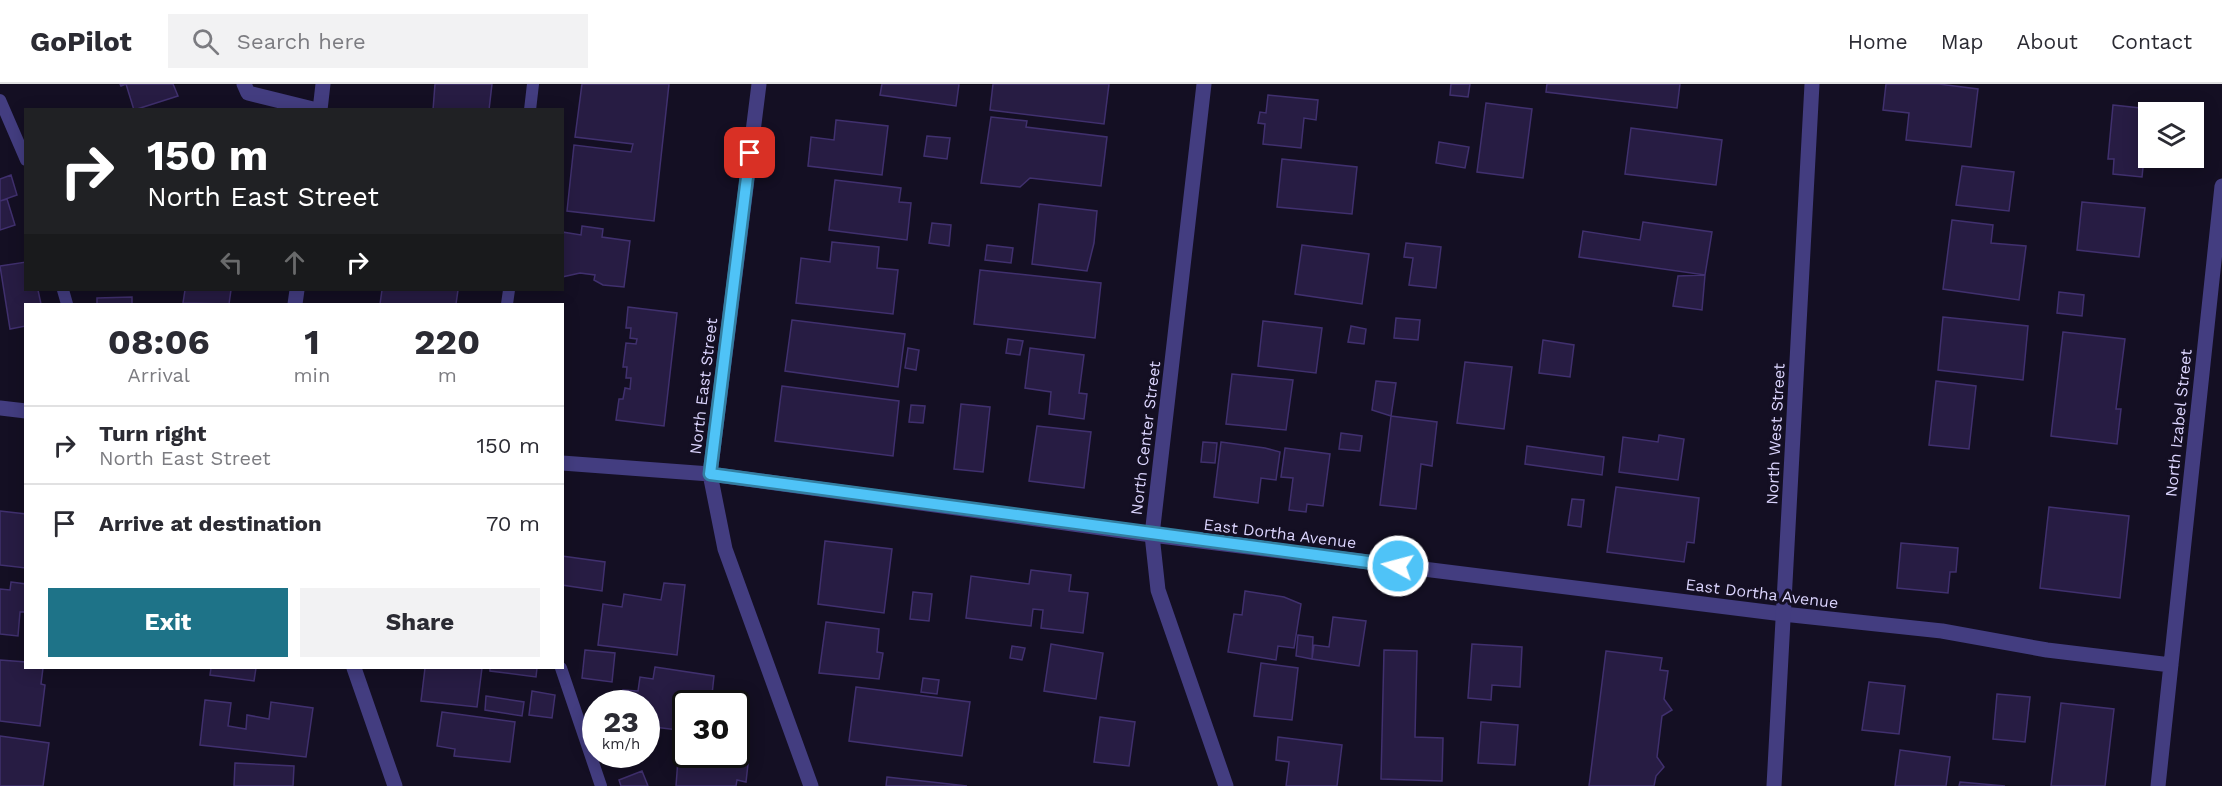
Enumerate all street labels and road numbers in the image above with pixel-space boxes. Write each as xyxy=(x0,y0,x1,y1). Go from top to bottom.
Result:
street label: North East Street xyxy=(686,316,721,455)
street label: North Izabel Street xyxy=(2161,348,2196,498)
street label: North Center Street xyxy=(1127,360,1164,516)
street label: North West Street xyxy=(1762,362,1789,505)
street label: East Dortha Avenue xyxy=(1202,515,1357,552)
street label: East Dortha Avenue xyxy=(1684,575,1839,612)

